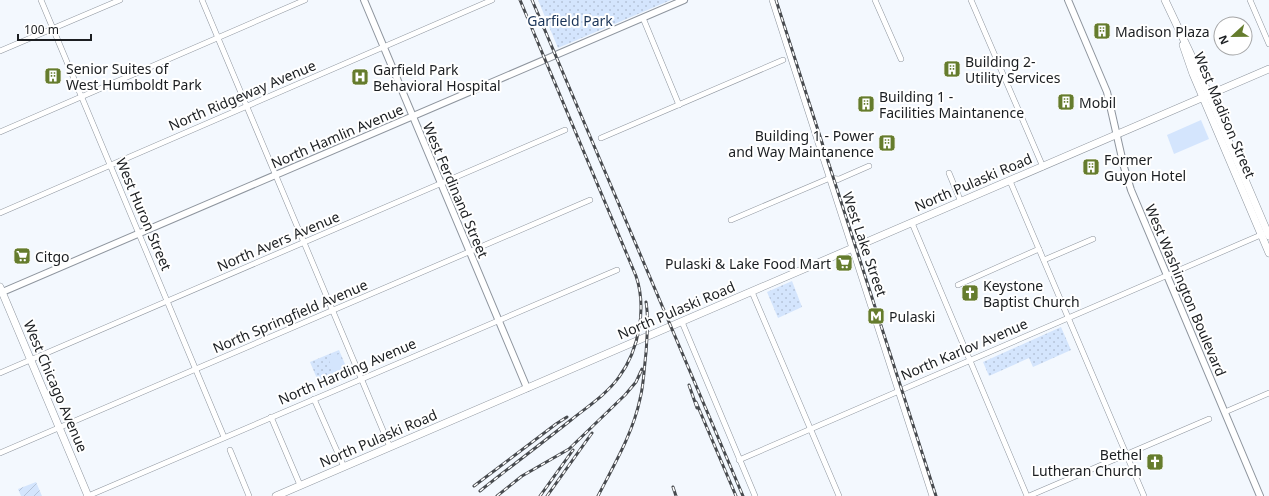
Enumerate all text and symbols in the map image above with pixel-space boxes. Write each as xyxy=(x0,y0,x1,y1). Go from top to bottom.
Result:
park label: Garfield Park xyxy=(527,11,613,30)
scale bar xyxy=(18,16,91,42)
north arrow xyxy=(1213,16,1253,56)
text: 100 m xyxy=(24,21,59,38)
building icon: Madison Plaza xyxy=(1092,21,1112,41)
place label: Madison Plaza xyxy=(1115,22,1210,41)
text: N xyxy=(1215,33,1232,47)
street label: West Madison Street xyxy=(1190,49,1260,181)
place label: Building 2- Utility Services xyxy=(965,52,1061,87)
street label: North Ridgeway Avenue xyxy=(165,55,319,135)
place label: Senior Suites of West Humboldt Park xyxy=(66,59,202,94)
building icon: Building 2- Utility Services xyxy=(942,59,962,79)
place label: Garfield Park Behavioral Hospital xyxy=(373,60,501,95)
building icon: Senior Suites of West Humboldt Park xyxy=(43,66,63,86)
hospital icon: Garfield Park Behavioral Hospital xyxy=(350,67,370,87)
place label: Building 1 - Facilities Maintanence xyxy=(879,87,1024,122)
building icon: Mobil xyxy=(1056,92,1076,112)
place label: Mobil xyxy=(1079,93,1116,112)
building icon: Building 1 - Facilities Maintanence xyxy=(856,94,876,114)
street label: North Hamlin Avenue xyxy=(268,99,406,173)
street label: West Ferdinand Street xyxy=(419,119,493,261)
place label: Building 1 - Power and Way Maintanence xyxy=(728,126,874,161)
building icon: Building 1 - Power and Way Maintanence xyxy=(877,133,897,153)
street label: North Pulaski Road xyxy=(911,149,1035,215)
place label: Former Guyon Hotel xyxy=(1104,150,1186,185)
street label: West Huron Street xyxy=(112,155,176,273)
building icon: Former Guyon Hotel xyxy=(1081,157,1101,177)
street label: West Lake Street xyxy=(838,189,892,299)
street label: West Washington Boulevard xyxy=(1141,201,1231,379)
street label: North Avers Avenue xyxy=(214,207,342,275)
supermarket icon: Citgo xyxy=(12,246,32,266)
place label: Citgo xyxy=(35,247,70,266)
supermarket icon: Pulaski & Lake Food Mart xyxy=(834,253,854,273)
place label: Pulaski & Lake Food Mart xyxy=(665,254,831,273)
street label: North Springfield Avenue xyxy=(210,275,370,357)
place label: Keystone Baptist Church xyxy=(983,276,1080,311)
street label: North Pulaski Road xyxy=(614,277,738,343)
church icon: Keystone Baptist Church xyxy=(960,283,980,303)
metro station icon: Pulaski xyxy=(866,306,886,326)
place label: Pulaski xyxy=(889,307,935,326)
street label: North Karlov Avenue xyxy=(898,314,1031,384)
street label: West Chicago Avenue xyxy=(20,317,92,455)
street label: North Harding Avenue xyxy=(275,333,419,409)
street label: North Pulaski Road xyxy=(316,405,440,471)
place label: Bethel Lutheran Church xyxy=(1032,445,1142,480)
church icon: Bethel Lutheran Church xyxy=(1145,452,1165,472)

